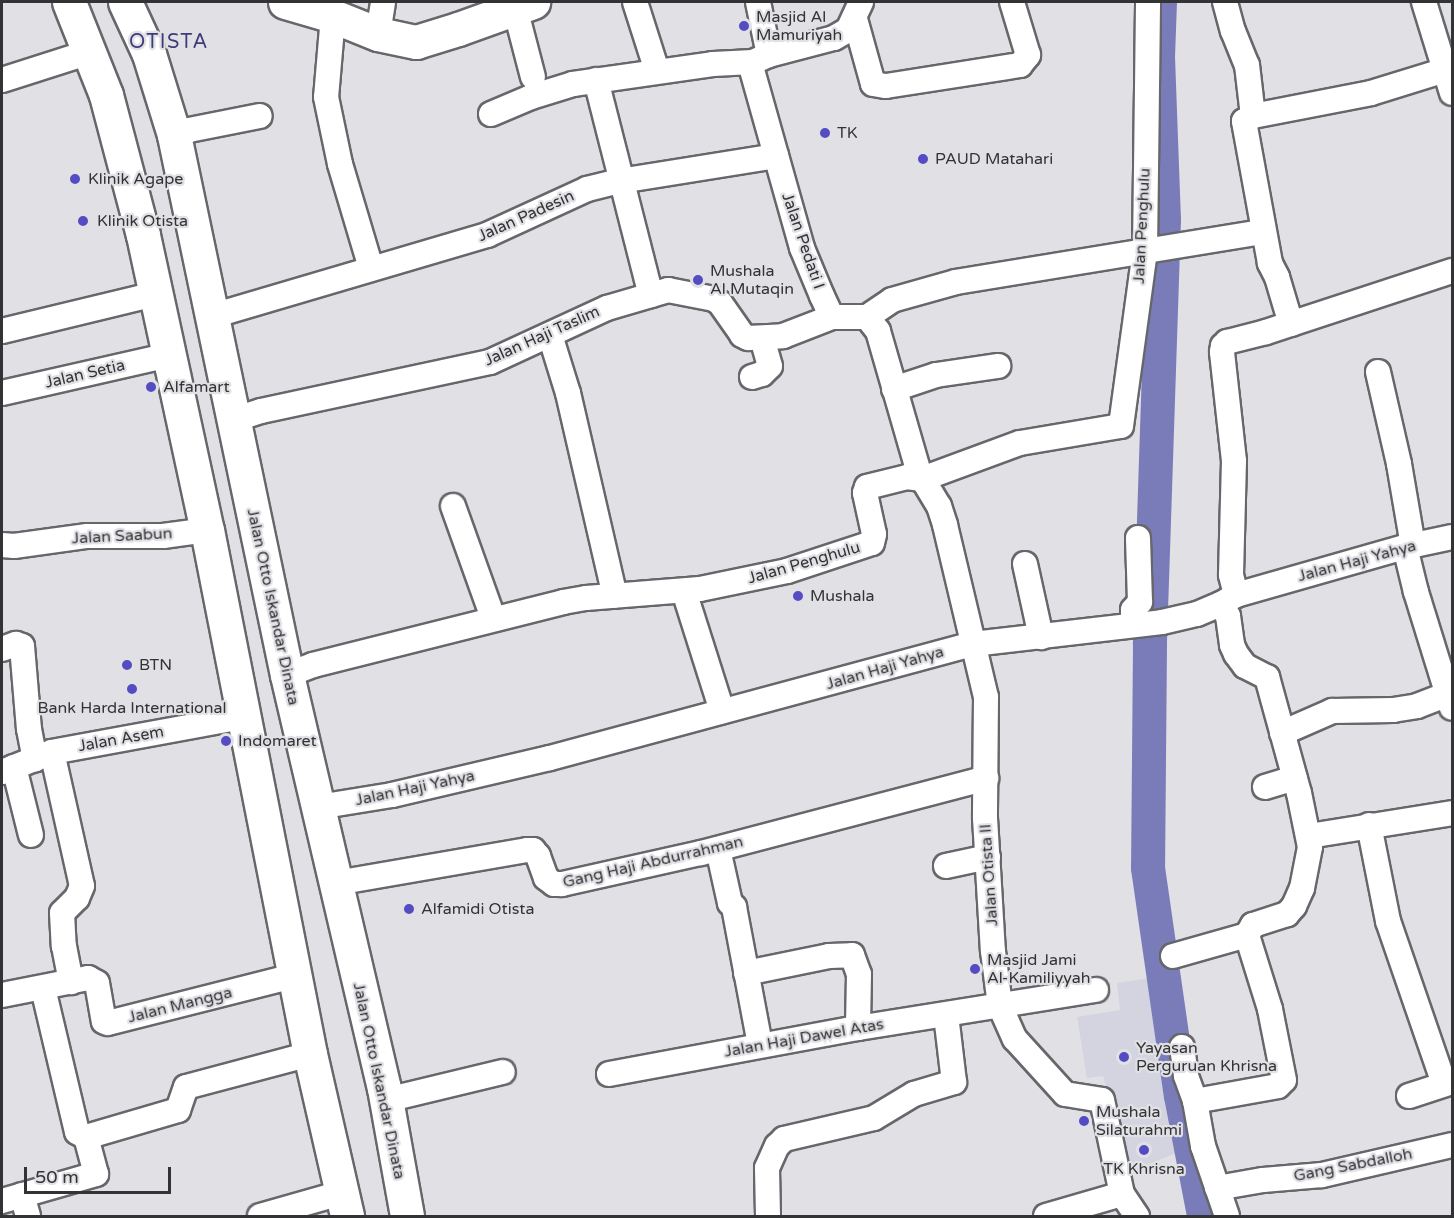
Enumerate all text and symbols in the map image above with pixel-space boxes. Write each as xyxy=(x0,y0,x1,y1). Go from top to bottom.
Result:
place label: Masjid Al Mamuriyah xyxy=(756,7,842,45)
marker: Masjid Al Mamuriyah xyxy=(737,19,751,33)
district label: OTISTA xyxy=(129,30,209,54)
place label: TK xyxy=(837,123,857,143)
marker: TK xyxy=(818,126,832,140)
place label: PAUD Matahari xyxy=(935,149,1053,169)
marker: PAUD Matahari xyxy=(916,152,930,166)
street label: Jalan Penghulu xyxy=(1129,168,1155,284)
place label: Klinik Agape xyxy=(88,169,183,189)
marker: Klinik Agape xyxy=(66,170,84,188)
street label: Jalan Padesin xyxy=(475,186,577,246)
street label: Jalan Pedati I xyxy=(778,190,828,292)
place label: Klinik Otista xyxy=(97,211,188,231)
marker: Klinik Otista xyxy=(74,212,92,230)
place label: Mushala Al Mutaqin xyxy=(710,261,794,299)
marker: Mushala Al Mutaqin xyxy=(691,273,705,287)
street label: Jalan Haji Taslim xyxy=(481,302,603,370)
street label: Jalan Setia xyxy=(43,355,127,393)
place label: Alfamart xyxy=(163,377,230,397)
marker: Alfamart xyxy=(144,380,158,394)
street label: Jalan Otto Iskandar Dinata xyxy=(243,507,303,707)
street label: Jalan Saabun xyxy=(71,524,173,548)
street label: Jalan Haji Yahya xyxy=(1296,536,1418,586)
street label: Jalan Penghulu xyxy=(746,538,862,588)
place label: Mushala xyxy=(810,586,874,606)
marker: Mushala xyxy=(791,589,805,603)
street label: Jalan Haji Yahya xyxy=(824,642,946,694)
place label: BTN xyxy=(139,655,172,675)
marker: BTN xyxy=(120,658,134,672)
marker: Bank Harda International xyxy=(125,682,139,696)
place label: Bank Harda International xyxy=(37,698,227,718)
street label: Jalan Asem xyxy=(77,722,165,756)
place label: Indomaret xyxy=(238,731,317,751)
marker: Indomaret xyxy=(219,734,233,748)
street label: Jalan Haji Yahya xyxy=(354,766,476,810)
street label: Jalan Otista II xyxy=(976,823,1002,927)
street label: Gang Haji Abdurrahman xyxy=(561,832,745,892)
place label: Alfamidi Otista xyxy=(421,899,534,919)
marker: Alfamidi Otista xyxy=(402,902,416,916)
place label: Masjid Jami Al-Kamiliyyah xyxy=(987,950,1091,988)
marker: Masjid Jami Al-Kamiliyyah xyxy=(968,962,982,976)
street label: Jalan Otto Iskandar Dinata xyxy=(349,981,409,1181)
street label: Jalan Mangga xyxy=(126,983,234,1027)
street label: Jalan Haji Dawel Atas xyxy=(723,1015,885,1061)
place label: Yayasan Perguruan Khrisna xyxy=(1136,1038,1277,1076)
marker: Yayasan Perguruan Khrisna xyxy=(1117,1050,1131,1064)
place label: Mushala Silaturahmi xyxy=(1096,1102,1182,1140)
marker: Mushala Silaturahmi xyxy=(1077,1114,1091,1128)
marker: TK Khrisna xyxy=(1137,1143,1151,1157)
street label: Gang Sabdalloh xyxy=(1292,1144,1414,1186)
scale bar xyxy=(27,1155,174,1193)
place label: TK Khrisna xyxy=(1103,1159,1185,1179)
text: 50 m xyxy=(35,1166,79,1188)

